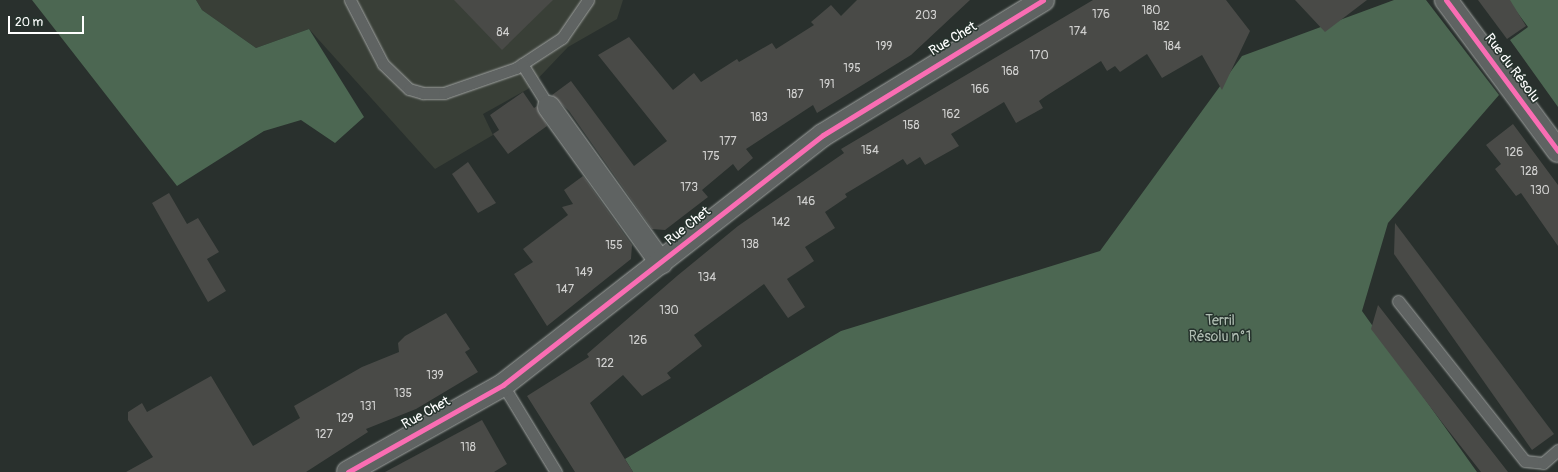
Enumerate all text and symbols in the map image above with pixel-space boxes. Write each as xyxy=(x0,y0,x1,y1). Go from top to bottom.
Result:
house number: 180 xyxy=(1142,4,1160,18)
scale bar xyxy=(10,8,86,34)
house number: 176 xyxy=(1092,8,1110,22)
house number: 203 xyxy=(915,9,937,23)
text: 20 m xyxy=(15,15,43,30)
street label: Rue Chet xyxy=(926,18,980,60)
house number: 182 xyxy=(1152,20,1170,34)
house number: 174 xyxy=(1069,25,1087,39)
house number: 84 xyxy=(496,26,510,40)
street label: Rue du Résolu xyxy=(1481,30,1543,106)
house number: 199 xyxy=(875,40,893,54)
house number: 184 xyxy=(1163,40,1181,54)
house number: 170 xyxy=(1029,49,1049,63)
house number: 195 xyxy=(843,62,861,76)
house number: 168 xyxy=(1001,65,1019,79)
house number: 191 xyxy=(819,78,835,92)
house number: 166 xyxy=(971,83,989,97)
house number: 187 xyxy=(786,88,804,102)
house number: 162 xyxy=(942,108,960,122)
house number: 183 xyxy=(750,111,768,125)
house number: 158 xyxy=(902,119,920,133)
house number: 177 xyxy=(719,135,737,149)
house number: 154 xyxy=(861,144,879,158)
house number: 126 xyxy=(1505,146,1523,160)
house number: 175 xyxy=(702,150,720,164)
house number: 128 xyxy=(1520,165,1538,179)
house number: 173 xyxy=(680,181,698,195)
house number: 130 xyxy=(1530,184,1550,198)
house number: 146 xyxy=(797,195,815,209)
street label: Rue Chet xyxy=(662,203,714,249)
house number: 142 xyxy=(772,216,790,230)
house number: 138 xyxy=(741,238,759,252)
house number: 155 xyxy=(605,239,623,253)
house number: 149 xyxy=(575,266,593,280)
house number: 134 xyxy=(698,271,716,285)
house number: 147 xyxy=(556,283,574,297)
house number: 130 xyxy=(659,304,679,318)
park label: Terril Résolu n°1 xyxy=(1189,313,1251,346)
house number: 126 xyxy=(629,334,647,348)
house number: 122 xyxy=(596,357,614,371)
house number: 139 xyxy=(426,369,444,383)
house number: 135 xyxy=(394,387,412,401)
street label: Rue Chet xyxy=(399,393,453,433)
house number: 131 xyxy=(360,400,376,414)
house number: 129 xyxy=(336,412,354,426)
house number: 127 xyxy=(315,428,333,442)
house number: 118 xyxy=(460,441,476,455)

